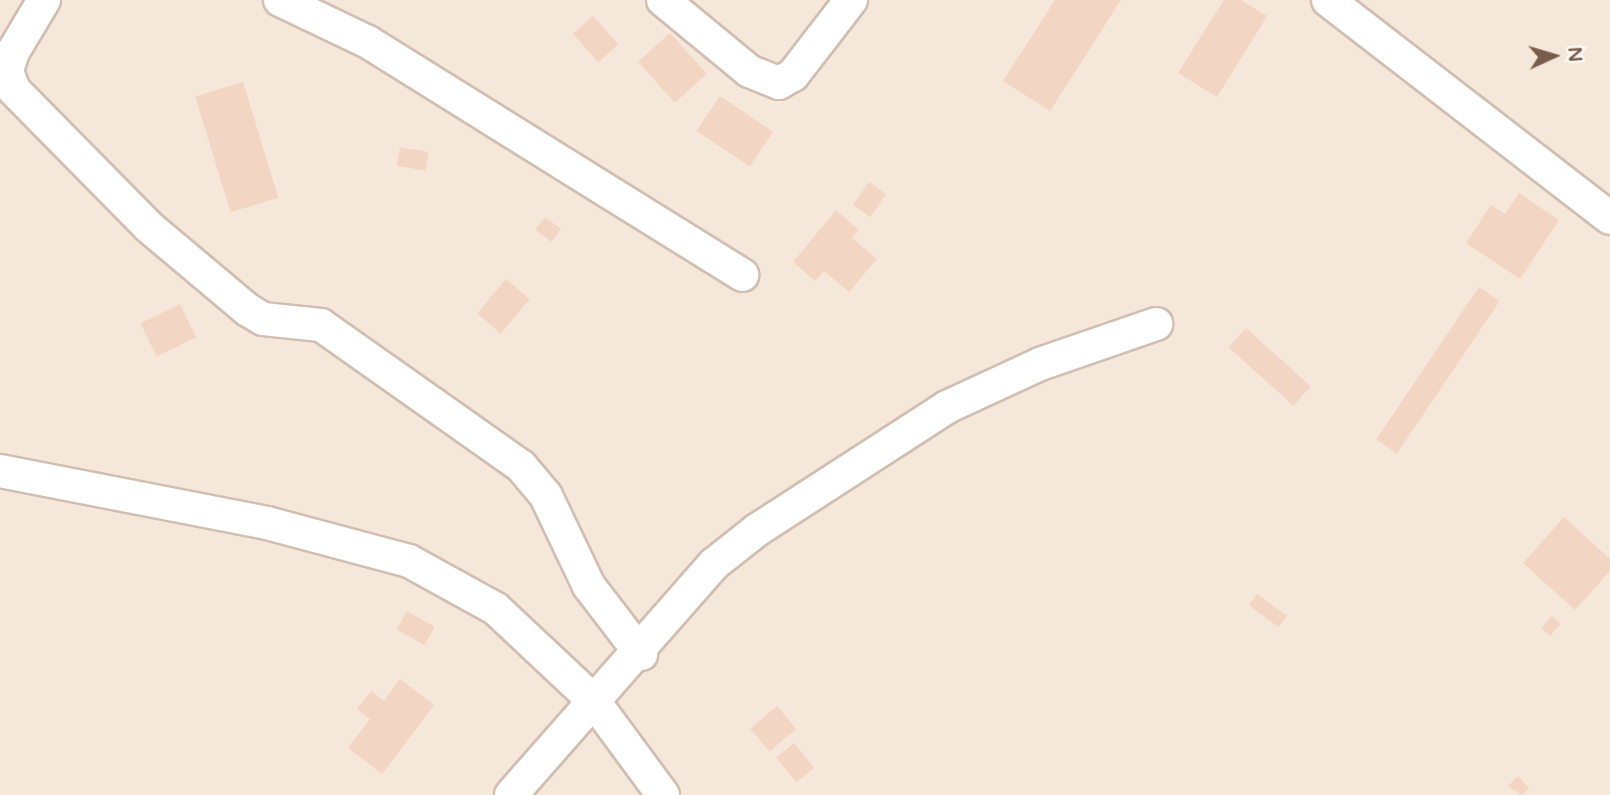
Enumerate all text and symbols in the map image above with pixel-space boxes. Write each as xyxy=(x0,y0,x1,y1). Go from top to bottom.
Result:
north arrow xyxy=(1519,21,1589,91)
text: N xyxy=(1563,46,1586,63)

